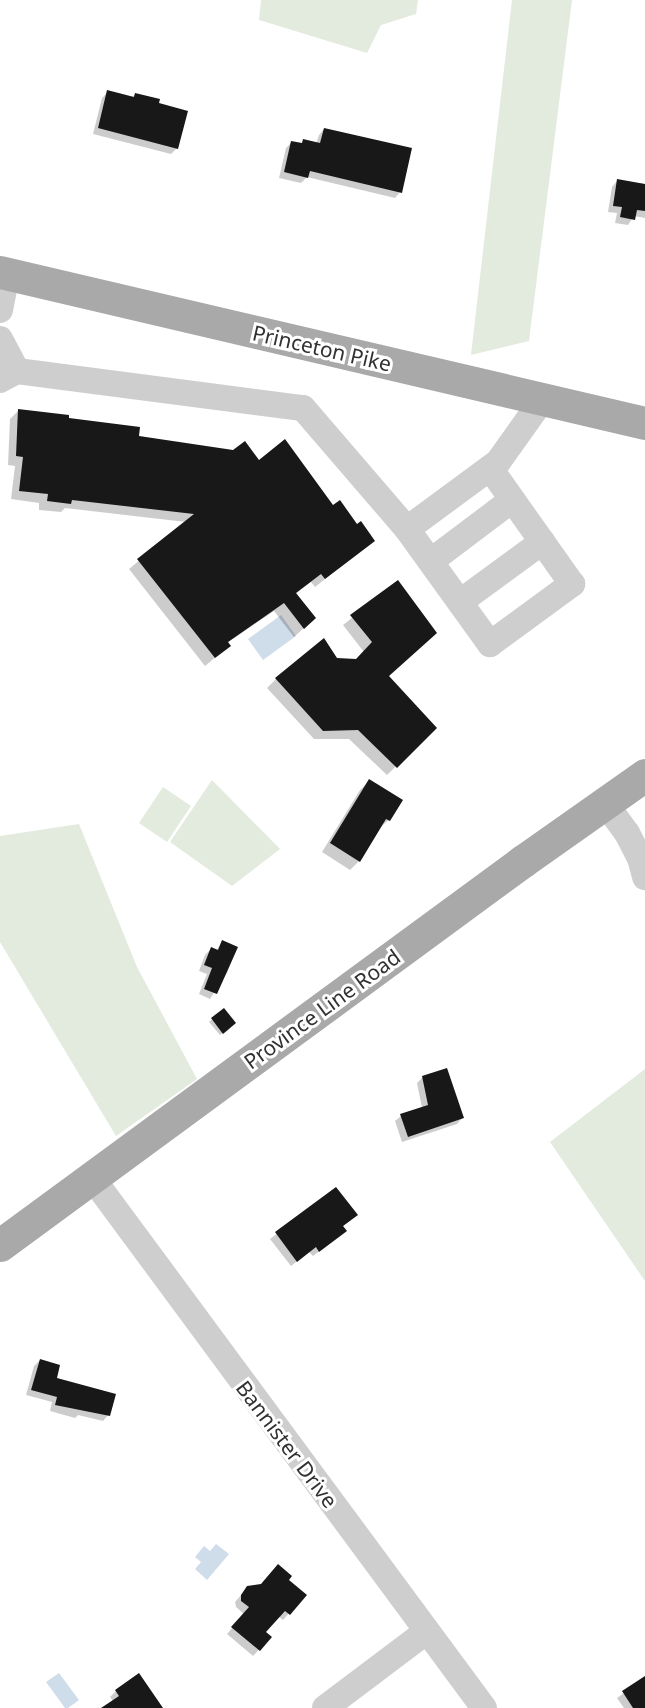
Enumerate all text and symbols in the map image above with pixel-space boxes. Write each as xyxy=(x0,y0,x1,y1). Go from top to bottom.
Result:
street label: Princeton Pike xyxy=(250,320,394,376)
street label: Province Line Road xyxy=(239,944,405,1074)
street label: Bannister Drive xyxy=(231,1376,343,1512)

